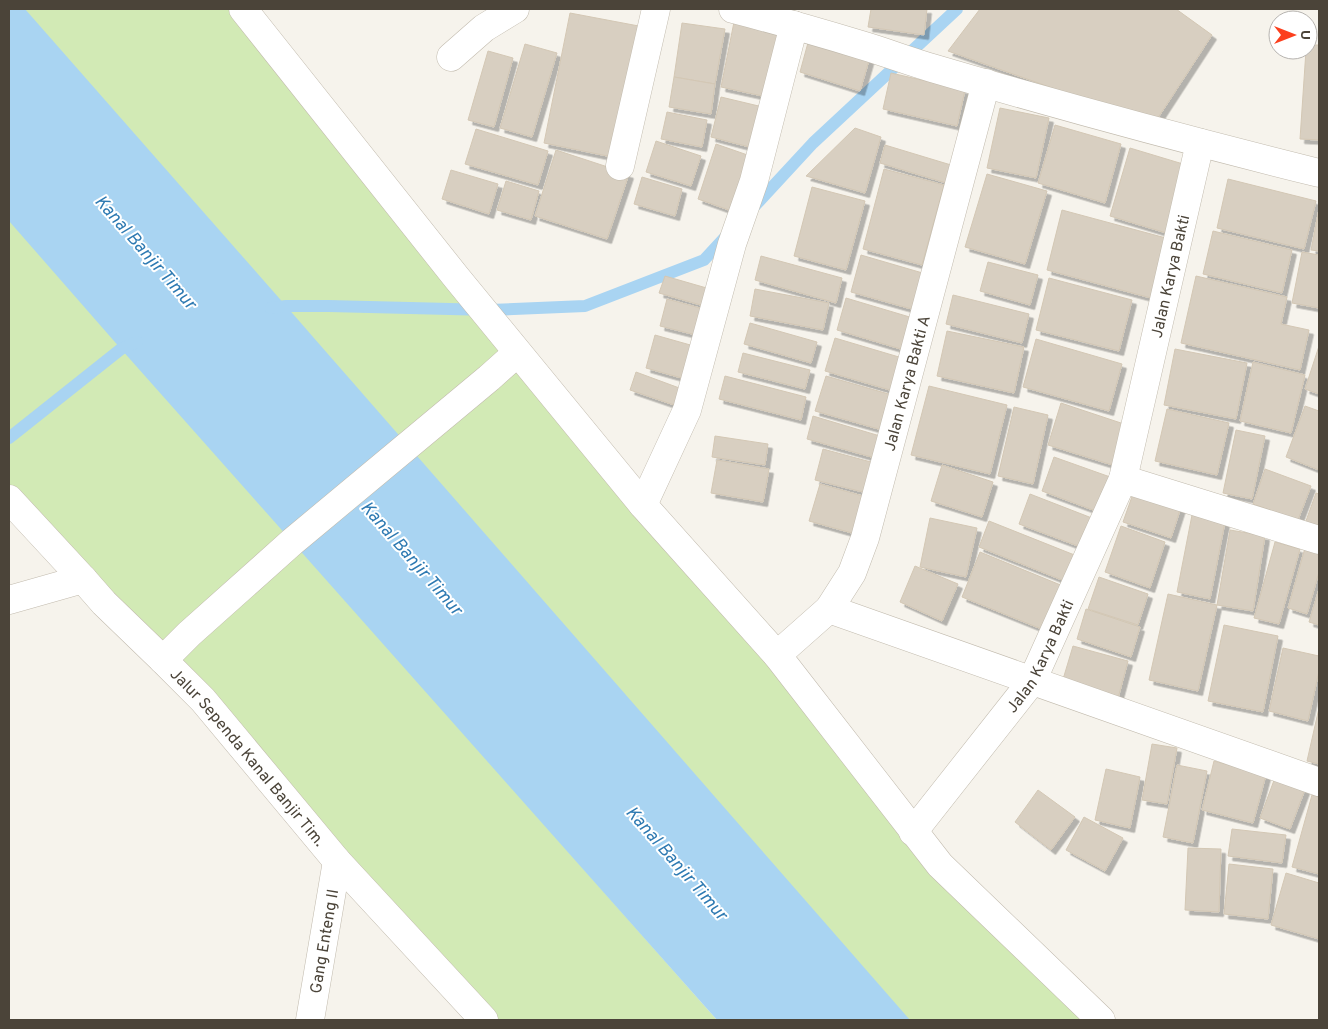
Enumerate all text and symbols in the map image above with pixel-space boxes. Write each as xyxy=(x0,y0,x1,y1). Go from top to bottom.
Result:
north arrow xyxy=(1268,10,1318,60)
text: U xyxy=(1296,30,1313,40)
water label: Kanal Banjir Timur xyxy=(89,191,202,317)
street label: Jalan Karya Bakti xyxy=(1148,213,1195,340)
street label: Jalan Karya Bakti A xyxy=(881,313,936,453)
water label: Kanal Banjir Timur xyxy=(355,497,468,623)
street label: Jalan Karya Bakti xyxy=(1003,597,1079,718)
street label: Jalur Sependa Kanal Banjir Tim. xyxy=(165,665,329,851)
water label: Kanal Banjir Timur xyxy=(620,802,733,928)
street label: Gang Enteng II xyxy=(307,888,344,995)

